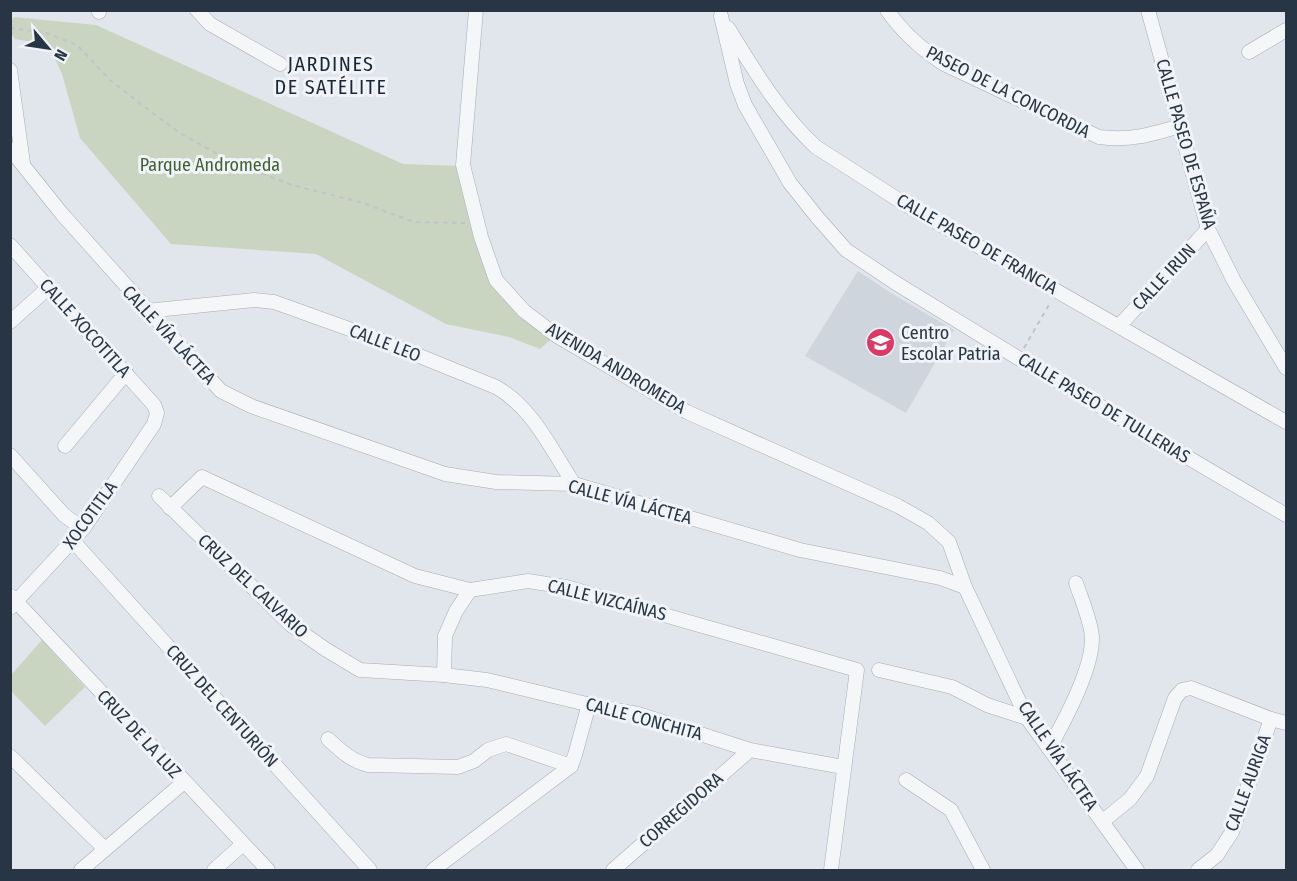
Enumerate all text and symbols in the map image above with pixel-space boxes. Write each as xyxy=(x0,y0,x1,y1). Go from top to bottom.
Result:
north arrow xyxy=(18,18,78,78)
street label: PASEO DE LA CONCORDIA xyxy=(922,41,1094,143)
text: N xyxy=(50,46,71,64)
district label: JARDINES DE SATÉLITE xyxy=(275,52,387,99)
street label: CALLE PASEO DE ESPAÑA xyxy=(1151,56,1221,232)
park label: Parque Andromeda xyxy=(140,154,280,176)
street label: CALLE PASEO DE FRANCIA xyxy=(893,189,1062,299)
street label: CALLE IRUN xyxy=(1128,239,1200,315)
street label: CALLE XOCOTITLA xyxy=(35,274,135,382)
street label: CALLE VÍA LÁCTEA xyxy=(118,280,222,389)
street label: AVENIDA ANDROMEDA xyxy=(542,318,690,419)
street label: CALLE LEO xyxy=(346,319,424,367)
place label: Centro Escolar Patria xyxy=(901,322,1001,365)
school or university icon: Centro Escolar Patria xyxy=(864,327,896,359)
street label: CALLE PASEO DE TULLERIAS xyxy=(1014,348,1194,468)
street label: CALLE VÍA LÁCTEA xyxy=(566,474,695,529)
street label: XOCOTITLA xyxy=(58,477,122,553)
street label: CRUZ DEL CALVARIO xyxy=(193,529,313,643)
street label: CALLE VIZCAÍNAS xyxy=(545,574,669,625)
street label: CRUZ DEL CENTURIÓN xyxy=(161,640,283,772)
street label: CRUZ DE LA LUZ xyxy=(92,685,186,783)
street label: CALLE CONCHITA xyxy=(583,693,705,745)
street label: CALLE VÍA LÁCTEA xyxy=(1013,697,1104,815)
street label: CALLE AURIGA xyxy=(1220,731,1276,834)
street label: CORREGIDORA xyxy=(635,767,728,852)

